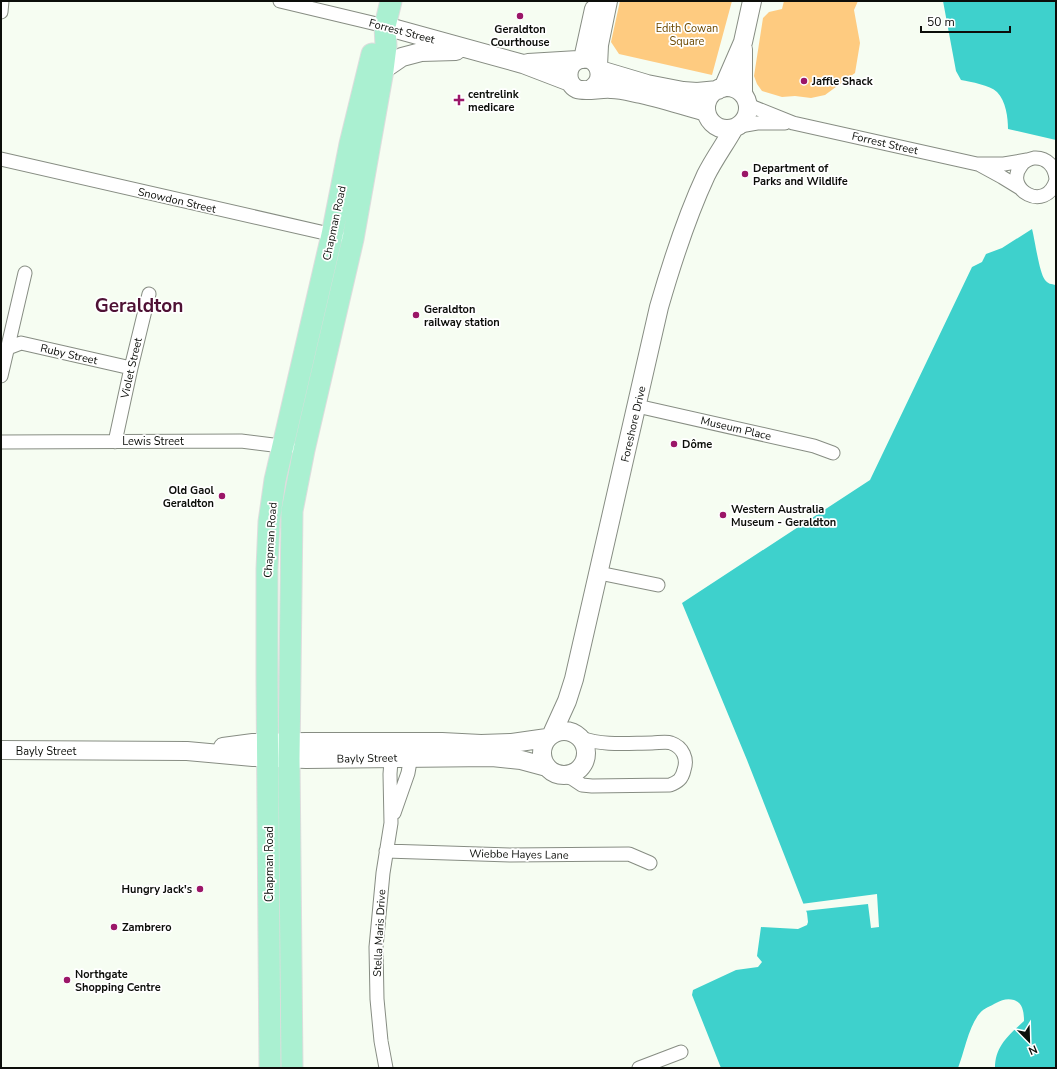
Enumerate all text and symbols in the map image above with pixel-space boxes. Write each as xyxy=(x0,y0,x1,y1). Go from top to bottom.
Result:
scale bar xyxy=(921,8,1010,34)
marker: Geraldton Courthouse xyxy=(515,11,525,21)
text: 50 m xyxy=(927,14,955,30)
street label: Forrest Street xyxy=(367,15,437,48)
park label: Edith Cowan Square xyxy=(656,21,718,49)
place label: Geraldton Courthouse xyxy=(490,22,550,50)
place label: Jaffle Shack xyxy=(811,74,874,89)
marker: Jaffle Shack xyxy=(799,76,809,86)
place label: centrelink medicare xyxy=(468,87,520,115)
marker: centrelink medicare xyxy=(453,94,465,106)
street label: Forrest Street xyxy=(850,129,920,158)
place label: Department of Parks and Wildlife xyxy=(753,161,848,189)
marker: Department of Parks and Wildlife xyxy=(740,169,750,179)
street label: Snowdon Street xyxy=(136,184,218,217)
street label: Chapman Road xyxy=(319,184,350,262)
district label: Geraldton xyxy=(95,293,183,319)
place label: Geraldton railway station xyxy=(424,302,500,330)
marker: Geraldton railway station xyxy=(411,310,421,320)
street label: Violet Street xyxy=(117,336,146,401)
street label: Ruby Street xyxy=(39,341,99,368)
street label: Foreshore Drive xyxy=(617,384,650,464)
street label: Museum Place xyxy=(699,413,773,444)
street label: Lewis Street xyxy=(122,434,184,449)
place label: Dôme xyxy=(682,437,712,452)
marker: Dôme xyxy=(669,439,679,449)
place label: Old Gaol Geraldton xyxy=(163,483,214,511)
marker: Old Gaol Geraldton xyxy=(217,491,227,501)
street label: Chapman Road xyxy=(260,502,281,578)
place label: Western Australia Museum - Geraldton xyxy=(731,502,836,530)
marker: Western Australia Museum - Geraldton xyxy=(718,510,728,520)
street label: Bayly Street xyxy=(16,744,76,759)
street label: Bayly Street xyxy=(337,750,398,767)
street label: Chapman Road xyxy=(262,826,277,902)
street label: Wiebbe Hayes Lane xyxy=(469,846,569,863)
place label: Hungry Jack's xyxy=(122,882,192,897)
marker: Hungry Jack's xyxy=(195,884,205,894)
street label: Stella Maris Drive xyxy=(370,889,389,977)
place label: Zambrero xyxy=(122,920,172,935)
marker: Zambrero xyxy=(109,922,119,932)
place label: Northgate Shopping Centre xyxy=(75,967,161,995)
marker: Northgate Shopping Centre xyxy=(62,975,72,985)
north arrow xyxy=(1009,1021,1049,1061)
text: N xyxy=(1026,1041,1039,1058)

